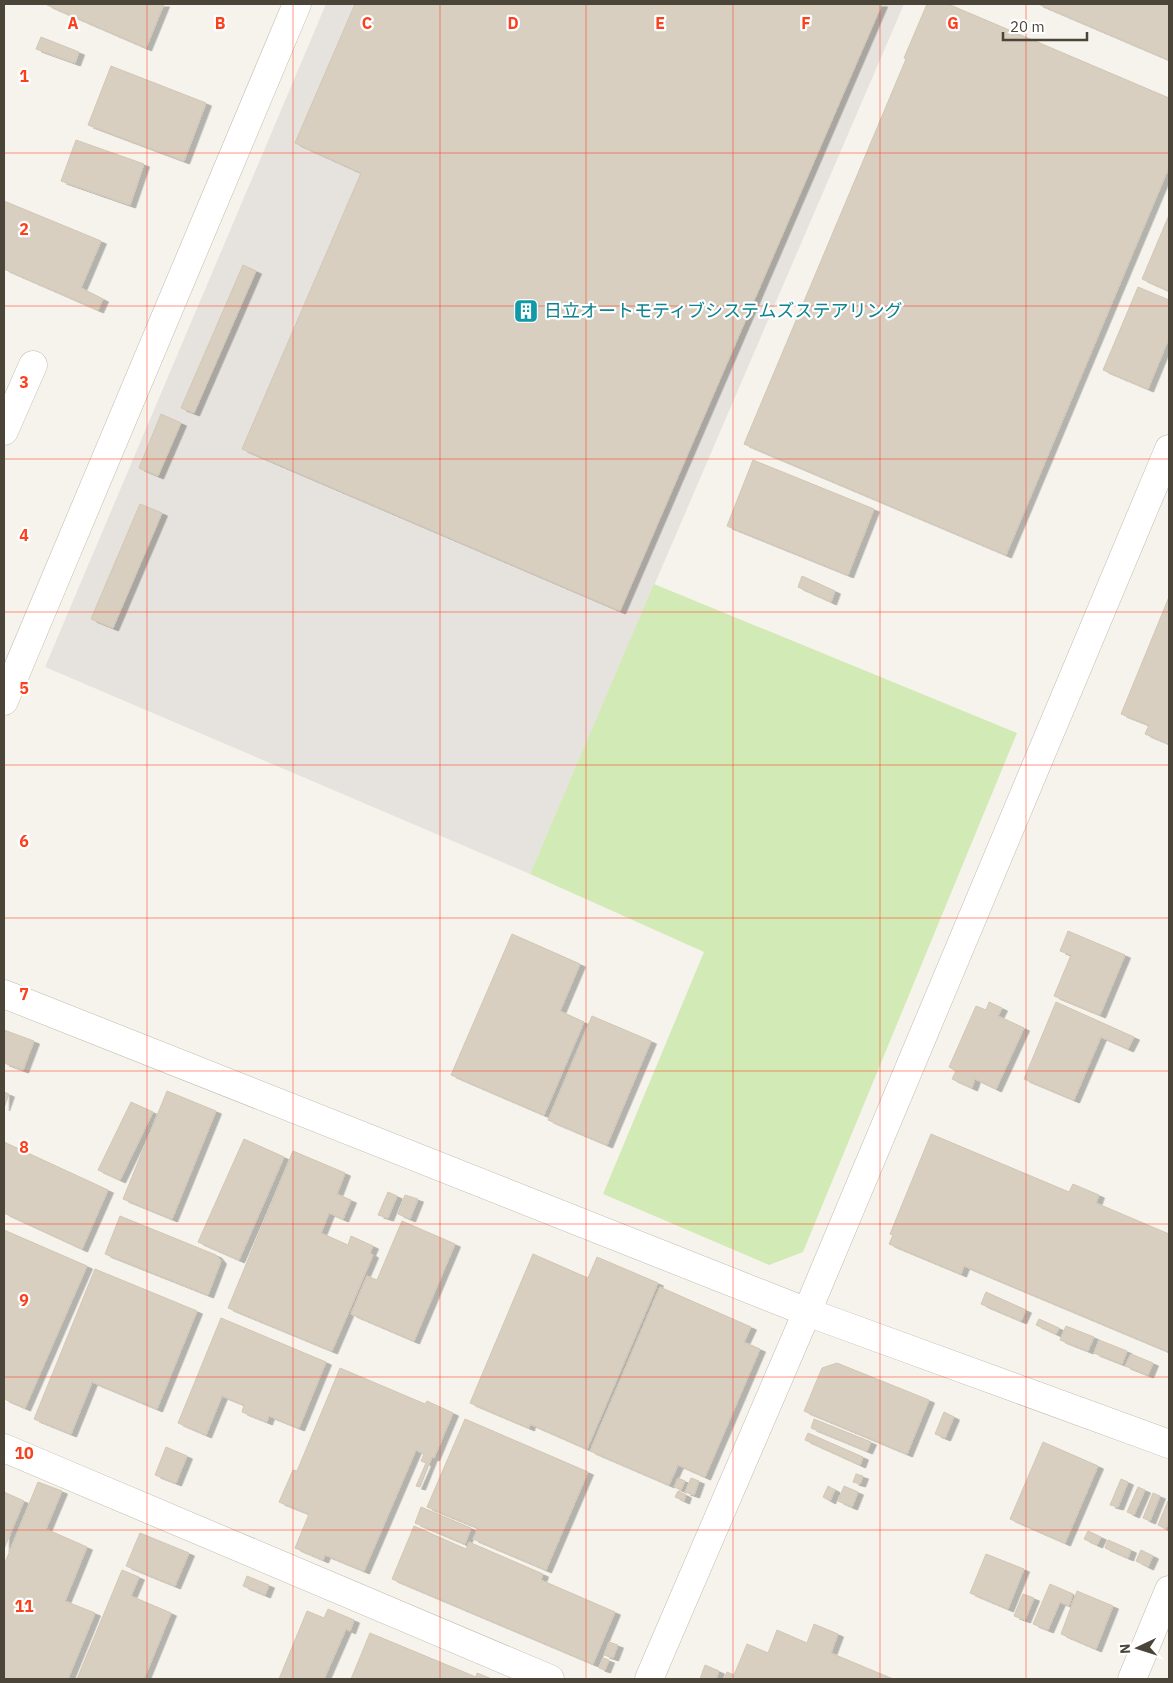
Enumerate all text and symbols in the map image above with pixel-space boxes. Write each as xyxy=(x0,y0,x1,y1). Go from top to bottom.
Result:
scale bar xyxy=(1003,10,1087,42)
text: A xyxy=(68,13,79,33)
text: B xyxy=(215,13,226,33)
text: C xyxy=(362,13,372,33)
text: D xyxy=(507,13,519,33)
text: E xyxy=(655,13,665,33)
text: F xyxy=(801,13,811,33)
text: G xyxy=(947,13,959,33)
text: 20 m xyxy=(1010,17,1045,36)
text: 1 xyxy=(19,66,29,86)
text: 2 xyxy=(19,219,29,239)
building icon: 日立オートモティブシステムズステアリング xyxy=(513,298,539,324)
place label: 日立オートモティブシステムズステアリング xyxy=(544,299,902,322)
text: 3 xyxy=(19,372,29,392)
text: 4 xyxy=(19,525,29,545)
text: 5 xyxy=(19,678,29,698)
text: 6 xyxy=(19,831,29,851)
text: 7 xyxy=(19,984,29,1004)
text: 8 xyxy=(19,1137,29,1157)
text: 9 xyxy=(19,1290,29,1310)
text: 10 xyxy=(14,1443,34,1463)
text: 11 xyxy=(14,1596,34,1616)
north arrow xyxy=(1113,1623,1163,1673)
text: N xyxy=(1116,1643,1134,1655)

